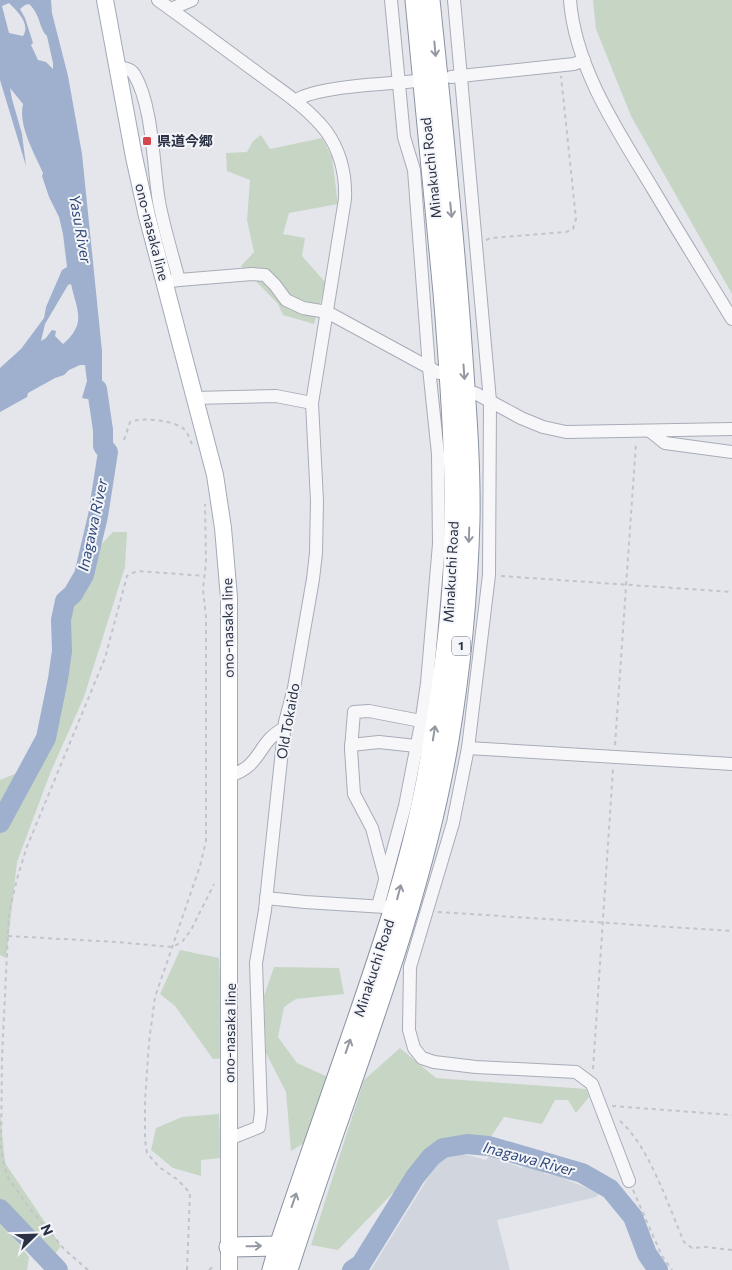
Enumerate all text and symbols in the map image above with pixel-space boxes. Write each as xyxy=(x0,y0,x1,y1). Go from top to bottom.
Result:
one-way arrow xyxy=(430,40,440,56)
street label: Minakuchi Road xyxy=(417,117,444,219)
place label: 県道今郷 xyxy=(157,132,213,149)
marker: 県道今郷 xyxy=(141,135,153,147)
street label: ono-nasaka line xyxy=(132,181,173,282)
water label: Yasu River xyxy=(66,193,96,266)
one-way arrow xyxy=(446,202,455,218)
one-way arrow xyxy=(459,364,468,380)
water label: Inagawa River xyxy=(73,476,111,573)
street label: Minakuchi Road xyxy=(439,521,462,623)
one-way arrow xyxy=(464,526,474,542)
street label: ono-nasaka line xyxy=(218,578,237,678)
road number: 1 xyxy=(452,636,470,656)
street label: Old Tokaido xyxy=(272,682,303,760)
one-way arrow xyxy=(430,726,440,742)
one-way arrow xyxy=(394,884,404,900)
street label: Minakuchi Road xyxy=(350,917,397,1019)
street label: ono-nasaka line xyxy=(220,983,239,1083)
one-way arrow xyxy=(344,1039,353,1054)
water label: Inagawa River xyxy=(481,1137,578,1179)
one-way arrow xyxy=(290,1192,300,1208)
north arrow xyxy=(10,1210,60,1260)
text: N xyxy=(38,1222,57,1238)
one-way arrow xyxy=(246,1242,262,1251)

